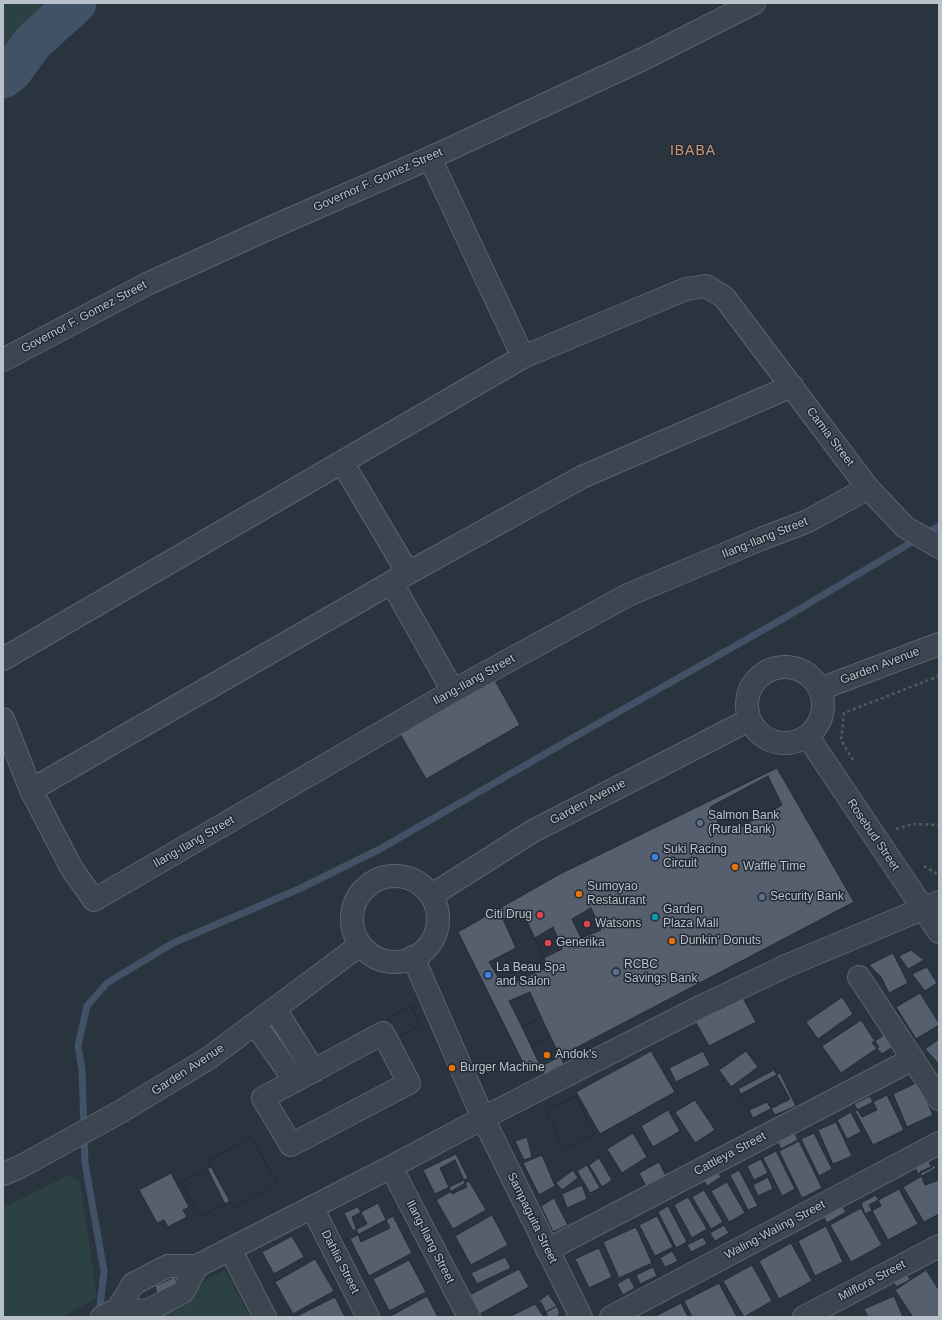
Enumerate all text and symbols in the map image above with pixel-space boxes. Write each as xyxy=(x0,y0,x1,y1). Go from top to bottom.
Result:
district label: IBABA xyxy=(670,143,716,159)
street label: Governor F. Gomez Street xyxy=(311,145,445,215)
street label: Governor F. Gomez Street xyxy=(19,278,149,356)
street label: Camia Street xyxy=(803,405,857,469)
street label: Ilang-Ilang Street xyxy=(720,514,810,562)
street label: Garden Avenue xyxy=(838,644,922,688)
street label: Ilang-Ilang Street xyxy=(431,652,517,708)
street label: Garden Avenue xyxy=(548,776,628,828)
street label: Rosebud Street xyxy=(844,796,902,874)
place label: Salmon Bank (Rural Bank) xyxy=(708,809,779,837)
street label: Ilang-Ilang Street xyxy=(151,813,237,871)
marker: Salmon Bank (Rural Bank) xyxy=(695,818,705,828)
place label: Suki Racing Circuit xyxy=(663,843,727,871)
marker: Suki Racing Circuit xyxy=(650,852,660,862)
place label: Waffle Time xyxy=(743,860,806,874)
marker: Waffle Time xyxy=(730,862,740,872)
place label: Sumoyao Restaurant xyxy=(587,880,646,908)
marker: Sumoyao Restaurant xyxy=(574,889,584,899)
place label: Security Bank xyxy=(770,890,844,904)
marker: Security Bank xyxy=(757,892,767,902)
place label: Garden Plaza Mall xyxy=(663,903,718,931)
place label: Citi Drug xyxy=(485,908,532,922)
marker: Citi Drug xyxy=(535,910,545,920)
marker: Garden Plaza Mall xyxy=(650,912,660,922)
place label: Watsons xyxy=(595,917,641,931)
marker: Watsons xyxy=(582,919,592,929)
place label: Dunkin' Donuts xyxy=(680,934,761,948)
place label: Generika xyxy=(556,936,605,950)
marker: Dunkin' Donuts xyxy=(667,936,677,946)
marker: Generika xyxy=(543,938,553,948)
place label: RCBC Savings Bank xyxy=(624,958,697,986)
place label: La Beau Spa and Salon xyxy=(496,961,565,989)
marker: RCBC Savings Bank xyxy=(611,967,621,977)
marker: La Beau Spa and Salon xyxy=(483,970,493,980)
street label: Garden Avenue xyxy=(149,1041,227,1099)
place label: Andok's xyxy=(555,1048,597,1062)
marker: Andok's xyxy=(542,1050,552,1060)
place label: Burger Machine xyxy=(460,1061,545,1075)
marker: Burger Machine xyxy=(447,1063,457,1073)
street label: Cattleya Street xyxy=(692,1129,768,1179)
street label: Sampaguita Street xyxy=(504,1170,560,1266)
street label: Waling-Waling Street xyxy=(722,1197,828,1263)
street label: Ilang-Ilang Street xyxy=(403,1198,457,1286)
street label: Dahlia Street xyxy=(318,1228,362,1296)
street label: Milflora Street xyxy=(836,1257,908,1305)

